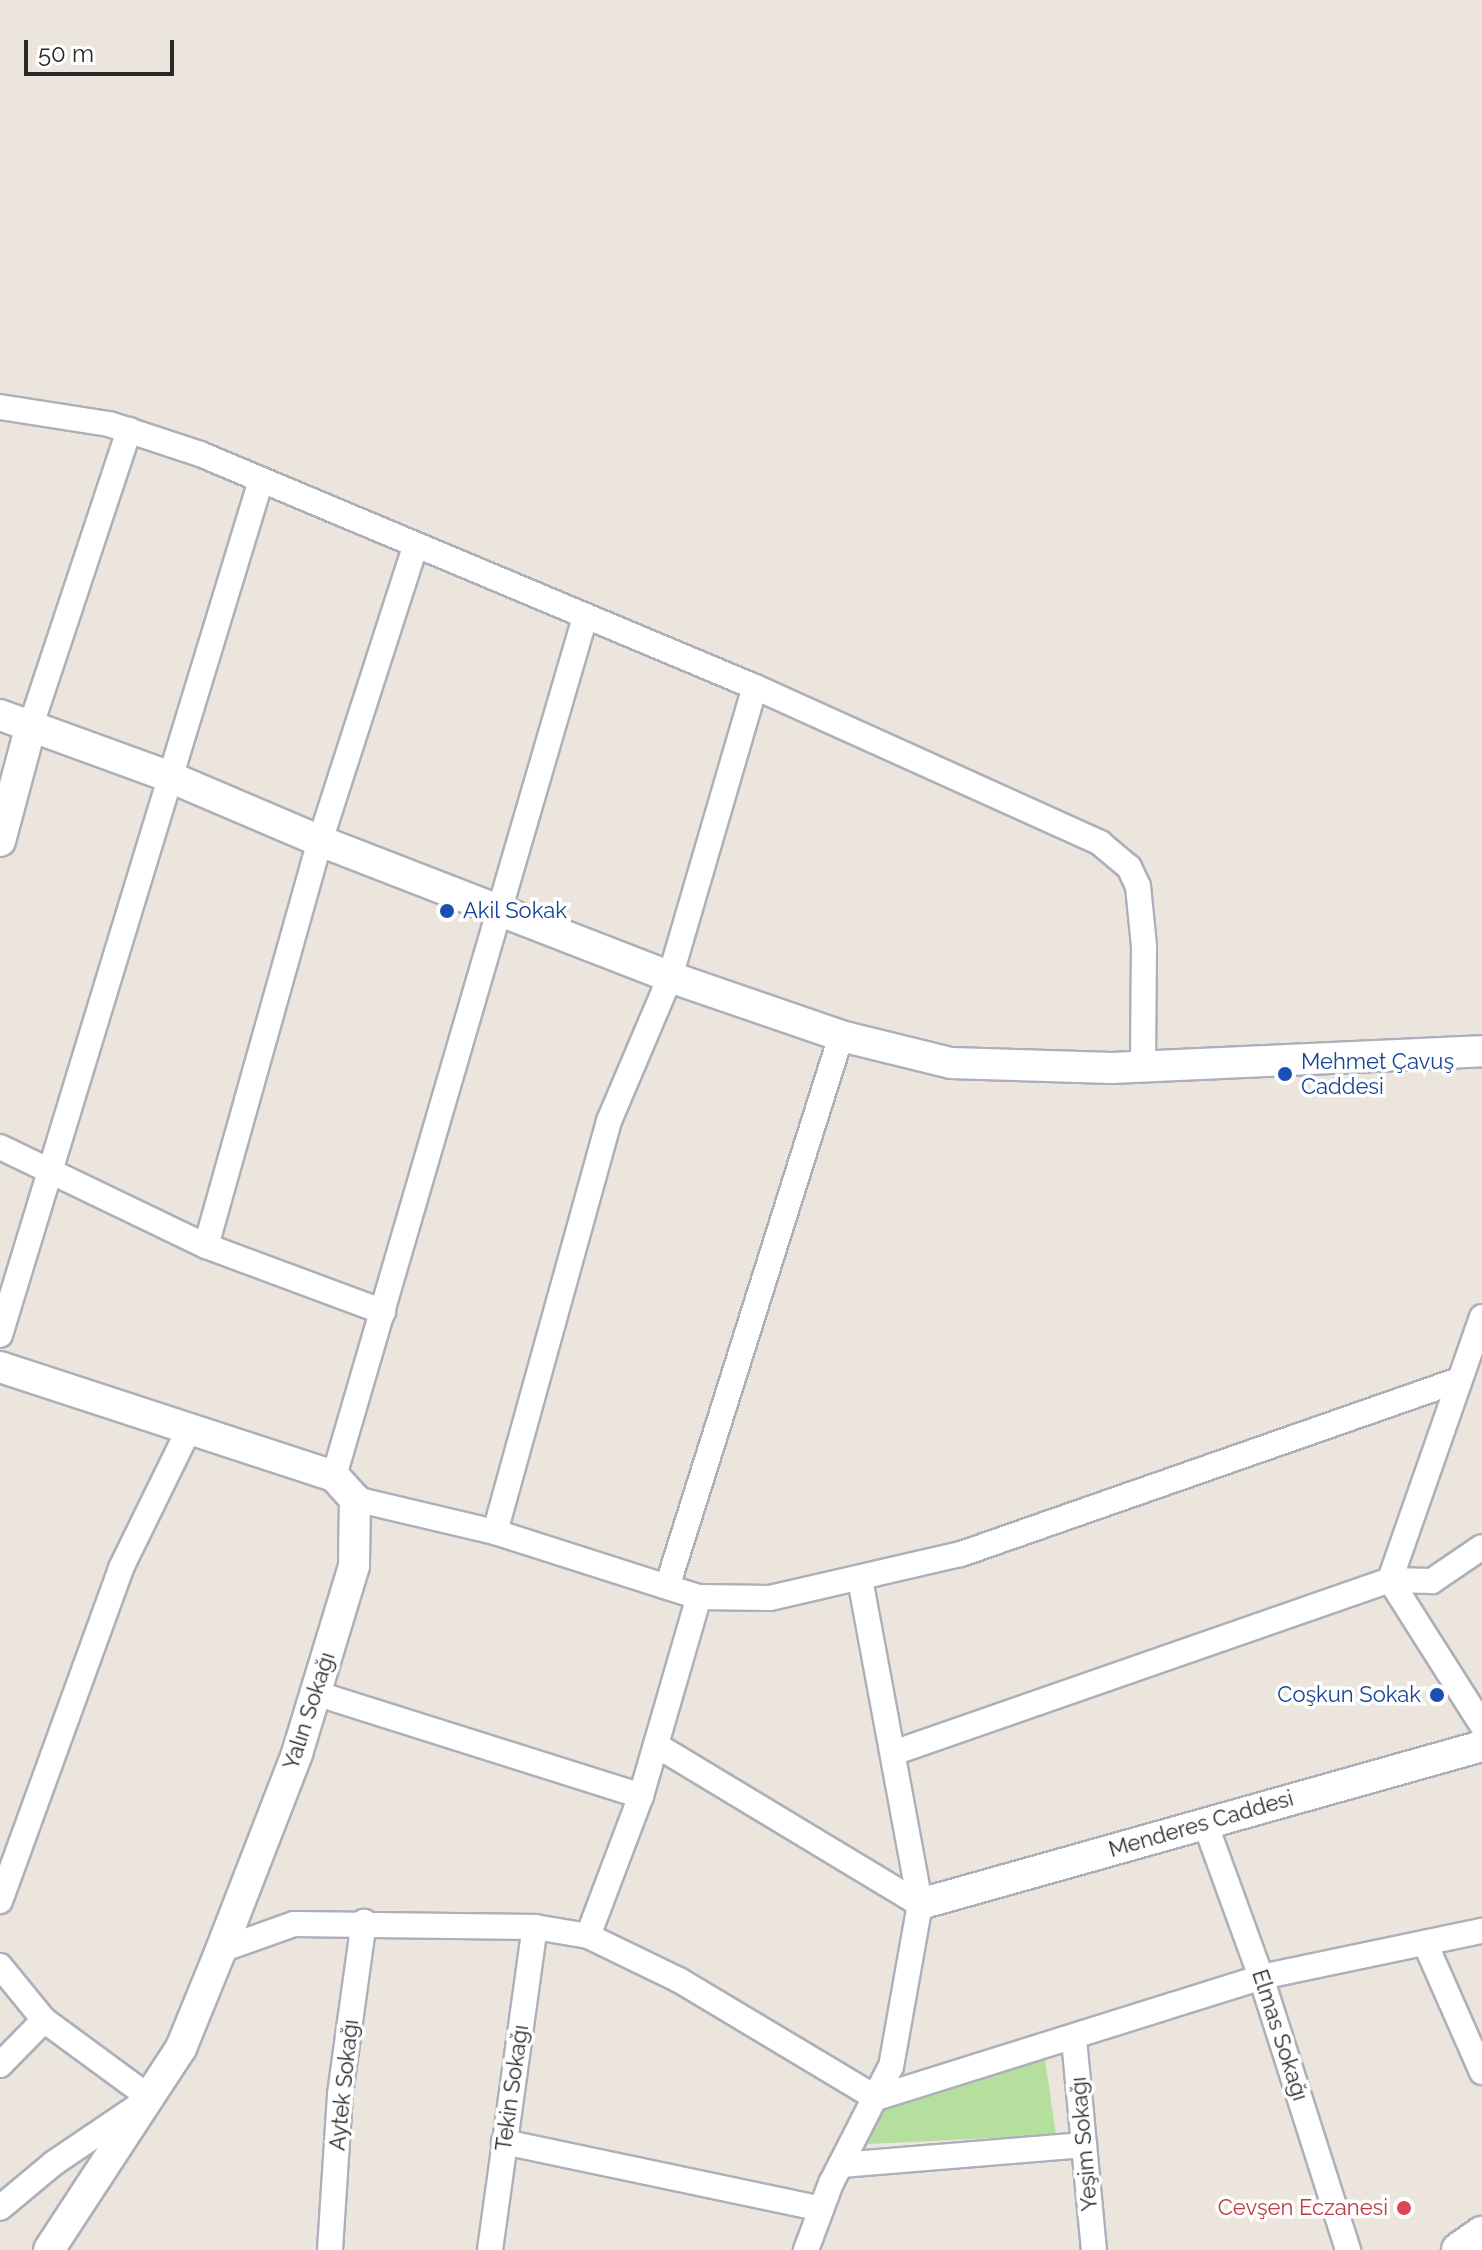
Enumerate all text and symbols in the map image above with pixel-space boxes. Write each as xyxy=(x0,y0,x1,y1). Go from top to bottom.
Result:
scale bar xyxy=(28,24,178,74)
text: 50 m xyxy=(38,39,94,68)
place label: Akil Sokak xyxy=(463,898,568,924)
marker: Akil Sokak xyxy=(438,902,456,920)
place label: Mehmet Çavuş Caddesi xyxy=(1301,1048,1454,1100)
marker: Mehmet Çavuş Caddesi xyxy=(1276,1065,1294,1083)
street label: Yalın Sokağı xyxy=(278,1649,340,1773)
place label: Coşkun Sokak xyxy=(1277,1682,1421,1708)
marker: Coşkun Sokak xyxy=(1428,1686,1446,1704)
street label: Menderes Caddesi xyxy=(1106,1785,1296,1863)
street label: Elmas Sokağı xyxy=(1246,1966,1314,2104)
street label: Aytek Sokağı xyxy=(324,2018,364,2152)
street label: Tekin Sokağı xyxy=(490,2023,534,2153)
street label: Yeşim Sokağı xyxy=(1065,2076,1103,2212)
place label: Cevşen Eczanesi xyxy=(1218,2195,1388,2221)
marker: Cevşen Eczanesi xyxy=(1395,2199,1413,2217)

